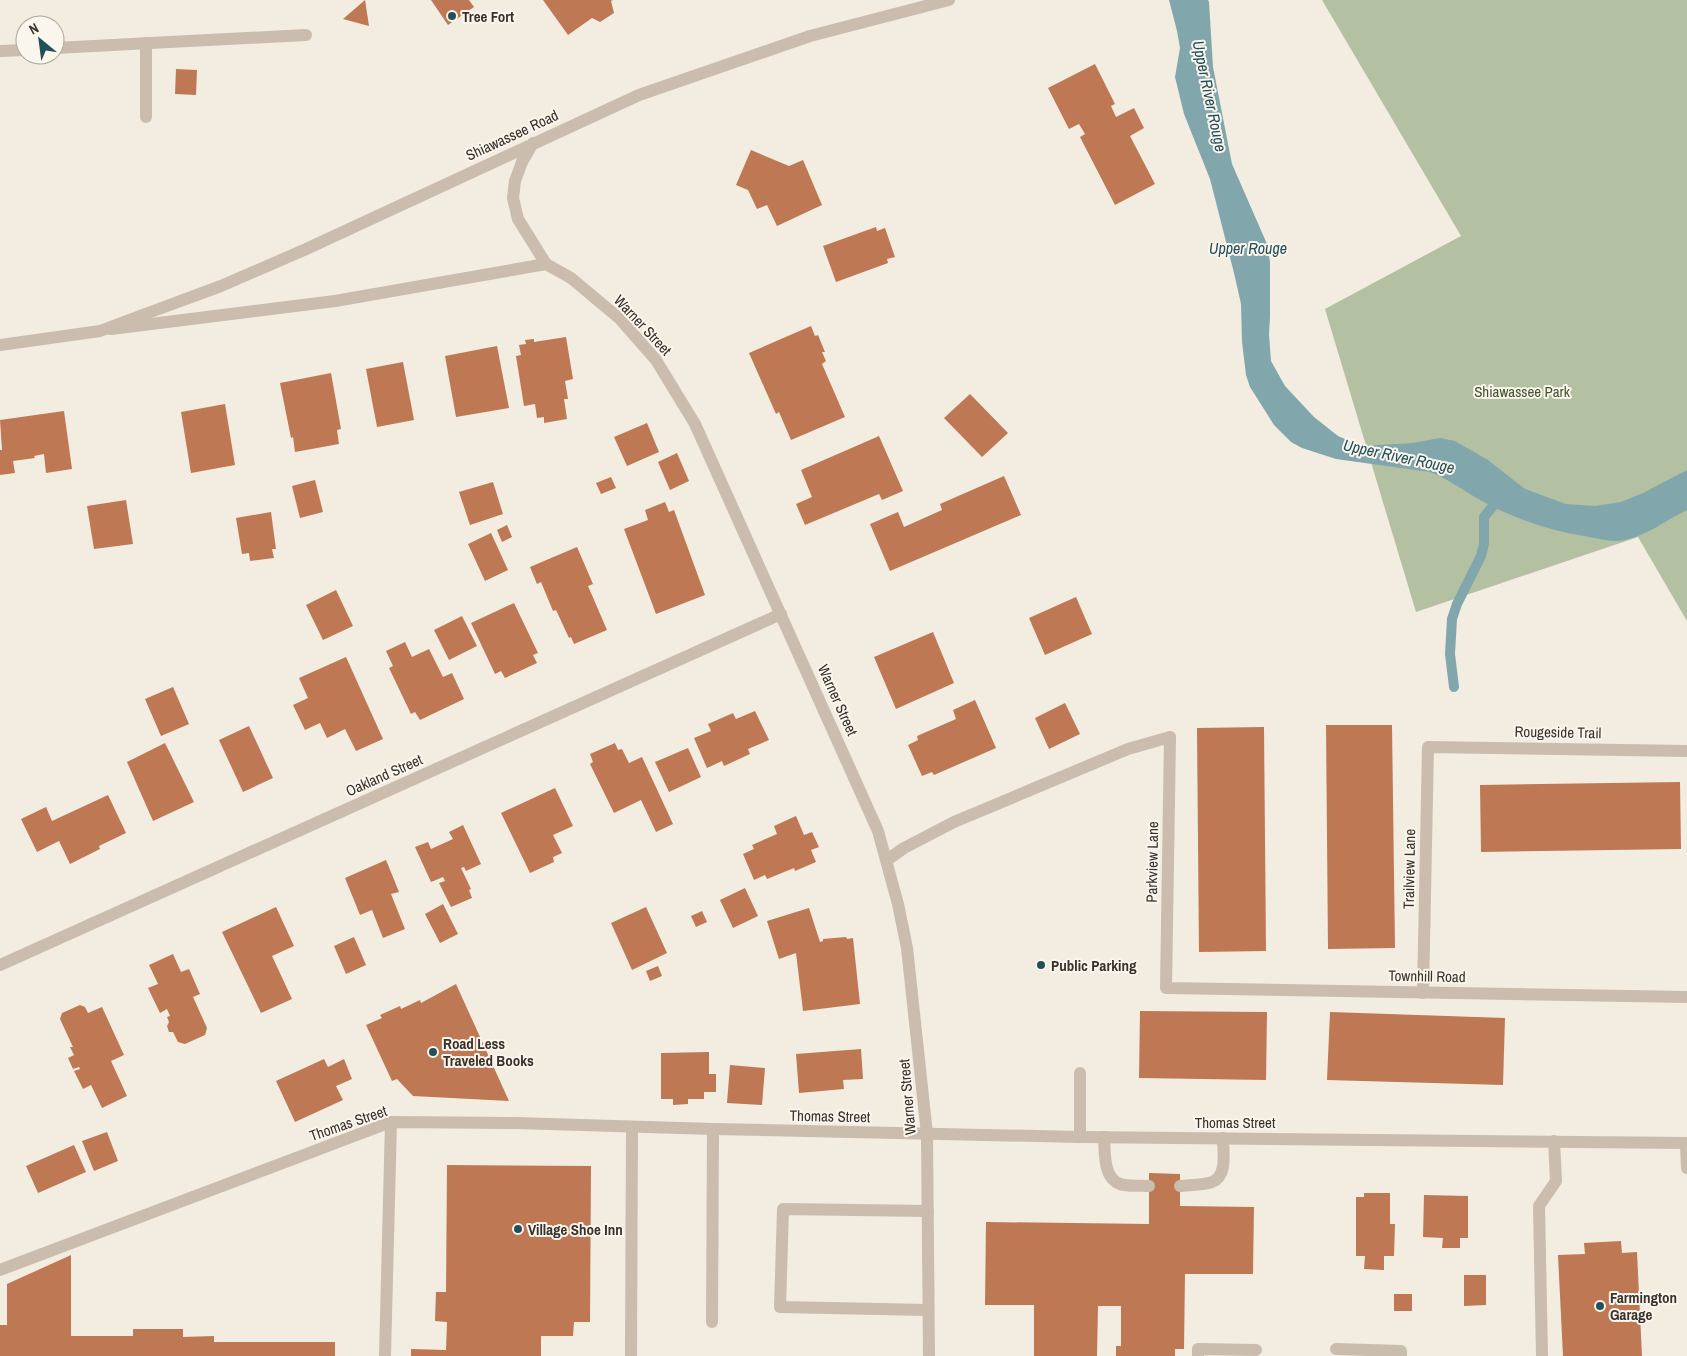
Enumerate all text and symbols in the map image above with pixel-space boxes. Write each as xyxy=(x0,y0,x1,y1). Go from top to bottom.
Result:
place label: Tree Fort xyxy=(462,6,514,27)
marker: Tree Fort xyxy=(446,10,458,22)
north arrow xyxy=(15,15,65,65)
text: N xyxy=(26,19,42,39)
water label: Upper River Rouge xyxy=(1187,38,1233,154)
street label: Shiawassee Road xyxy=(462,104,562,166)
water label: Upper Rouge xyxy=(1209,237,1287,259)
street label: Warner Street xyxy=(609,290,677,360)
park label: Shiawassee Park xyxy=(1474,381,1571,402)
water label: Upper River Rouge xyxy=(1341,433,1457,479)
street label: Warner Street xyxy=(813,661,863,740)
street label: Rougeside Trail xyxy=(1514,721,1602,743)
street label: Oakland Street xyxy=(342,748,426,801)
street label: Parkview Lane xyxy=(1141,821,1163,903)
street label: Trailview Lane xyxy=(1398,829,1420,909)
place label: Public Parking xyxy=(1051,955,1137,976)
marker: Public Parking xyxy=(1035,959,1047,971)
street label: Townhill Road xyxy=(1388,965,1466,987)
place label: Road Less Traveled Books xyxy=(443,1033,534,1071)
marker: Road Less Traveled Books xyxy=(427,1046,439,1058)
street label: Warner Street xyxy=(893,1058,921,1136)
street label: Thomas Street xyxy=(306,1100,390,1146)
street label: Thomas Street xyxy=(789,1105,871,1127)
street label: Thomas Street xyxy=(1195,1112,1276,1133)
place label: Village Shoe Inn xyxy=(528,1219,623,1240)
marker: Village Shoe Inn xyxy=(512,1223,524,1235)
place label: Farmington Garage xyxy=(1610,1287,1677,1325)
marker: Farmington Garage xyxy=(1594,1300,1606,1312)

